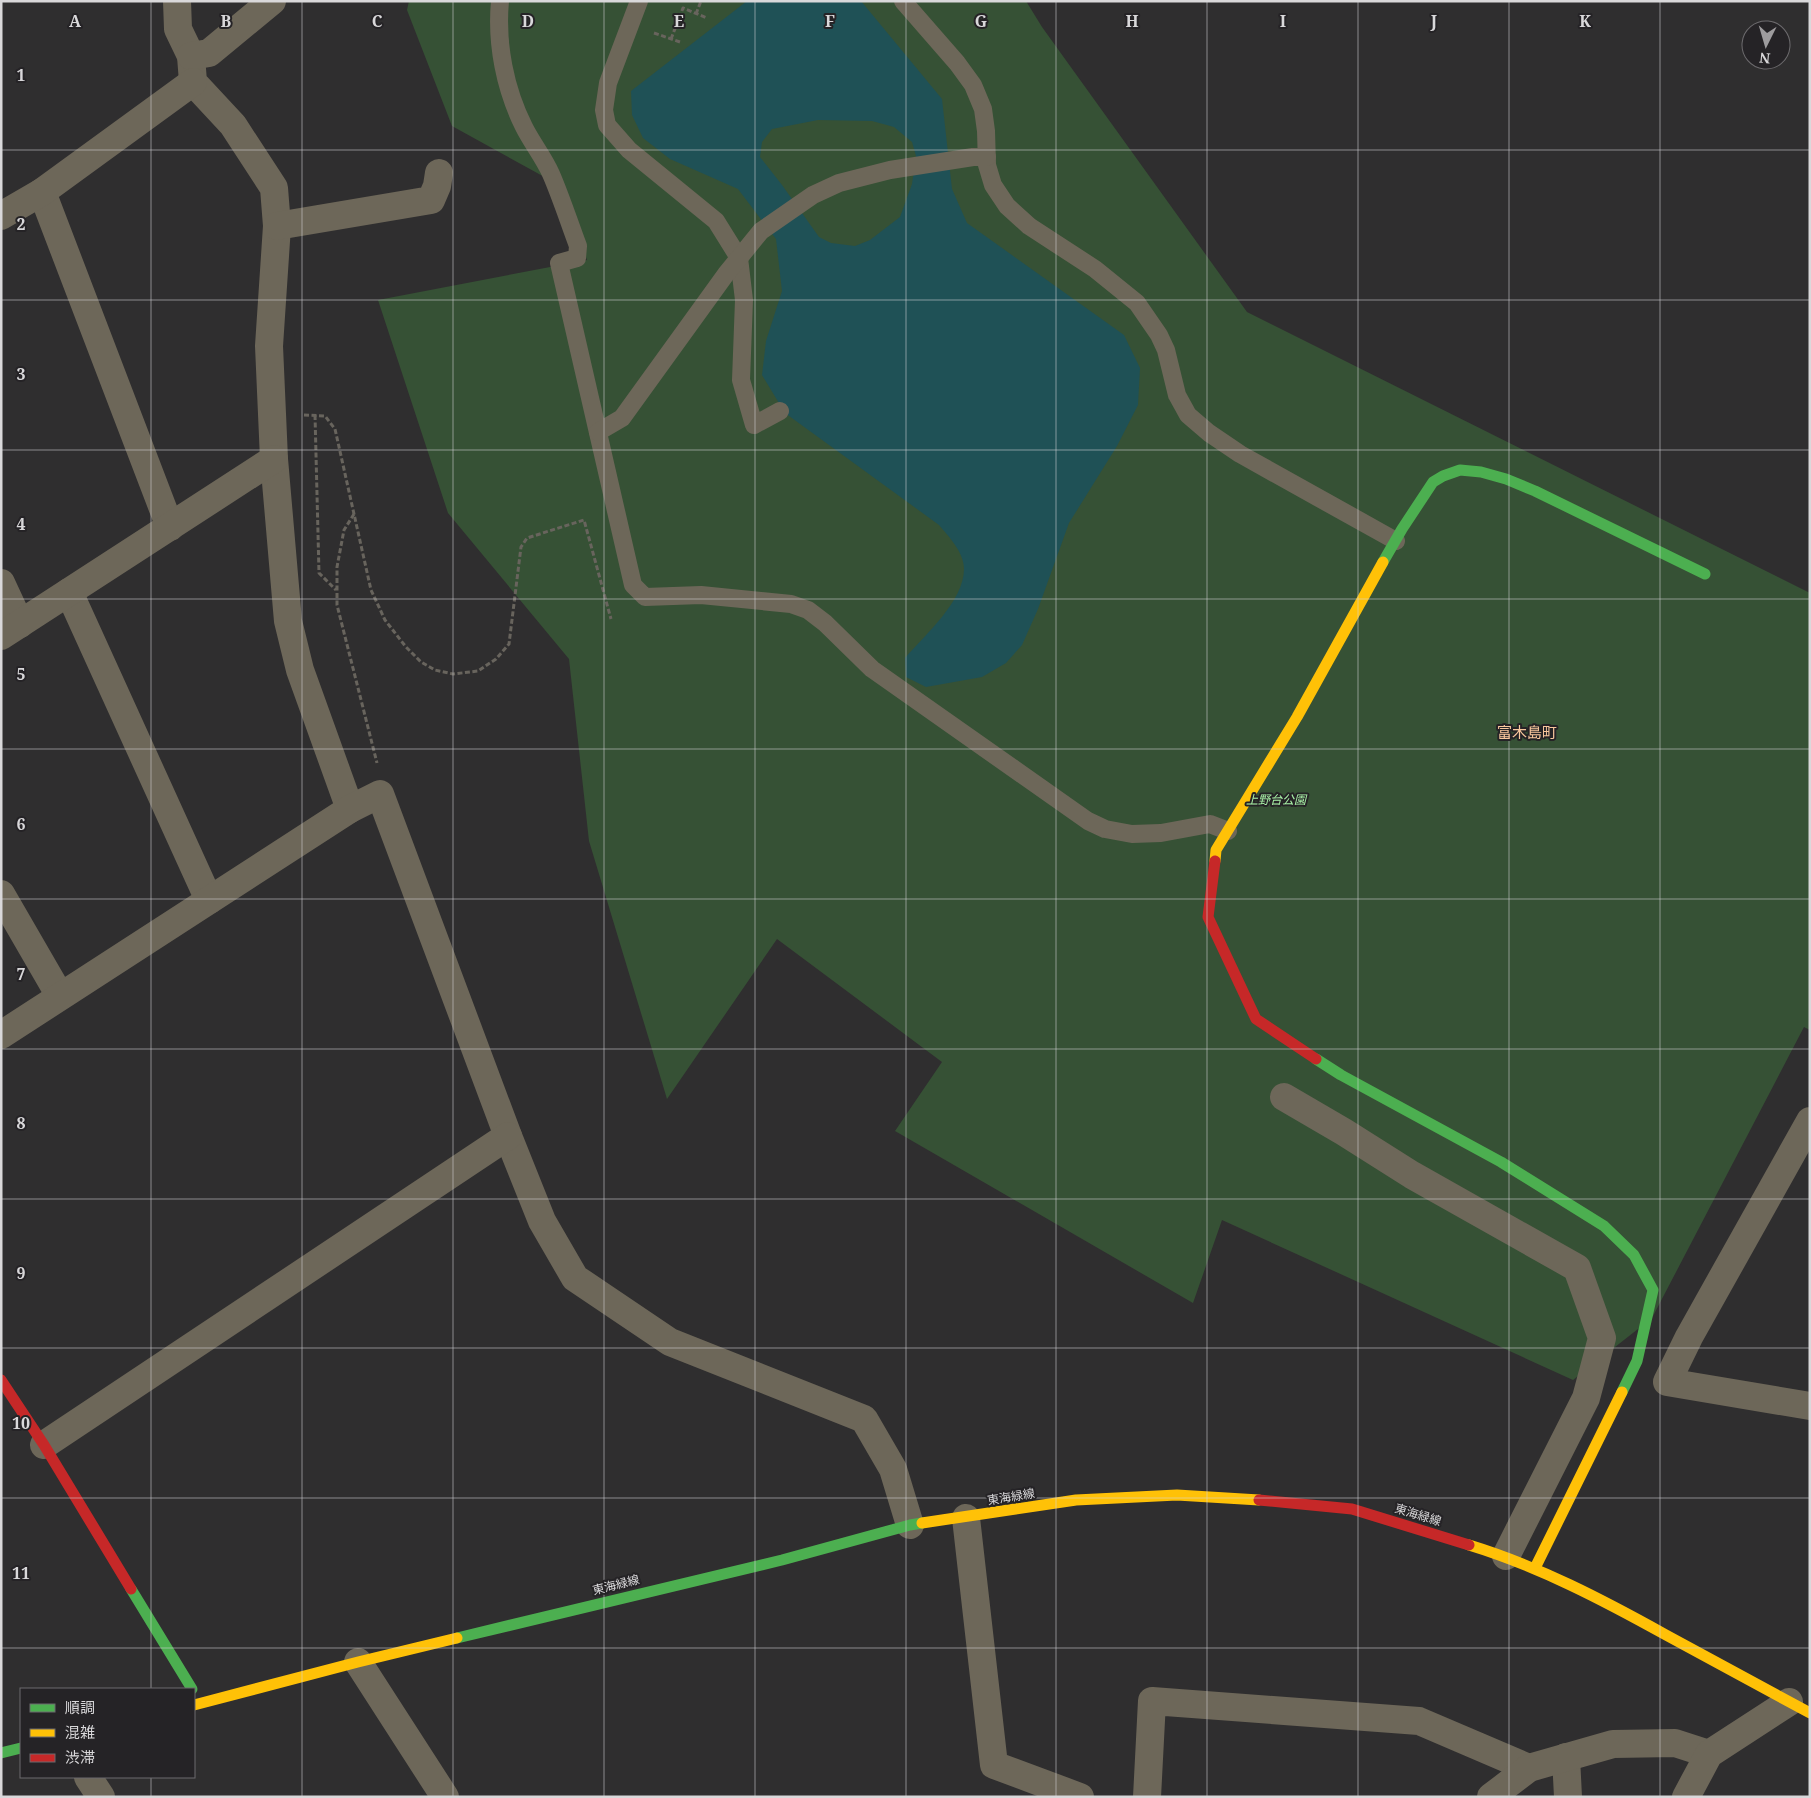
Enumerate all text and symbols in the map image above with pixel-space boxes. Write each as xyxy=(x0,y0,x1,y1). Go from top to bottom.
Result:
text: A xyxy=(69,10,82,32)
text: B xyxy=(221,10,232,32)
text: C xyxy=(372,10,383,32)
text: D xyxy=(522,10,534,32)
text: E xyxy=(674,10,684,32)
text: F xyxy=(825,10,835,32)
text: G xyxy=(975,10,987,32)
text: H xyxy=(1125,10,1139,32)
text: I xyxy=(1280,10,1286,32)
text: J xyxy=(1430,10,1438,32)
text: K xyxy=(1579,10,1591,32)
north arrow xyxy=(1741,20,1791,70)
text: N xyxy=(1758,49,1771,68)
text: 1 xyxy=(16,64,26,86)
text: 2 xyxy=(16,213,26,235)
text: 3 xyxy=(16,363,26,385)
text: 4 xyxy=(16,513,26,535)
text: 5 xyxy=(16,663,26,685)
district label: 富木島町 xyxy=(1497,722,1557,742)
park label: 上野台公園 xyxy=(1246,791,1308,808)
text: 6 xyxy=(16,813,26,835)
text: 7 xyxy=(16,963,26,985)
text: 8 xyxy=(16,1112,26,1134)
text: 9 xyxy=(16,1262,26,1284)
text: 10 xyxy=(12,1412,30,1434)
street label: 東海緑線 xyxy=(986,1484,1036,1509)
street label: 東海緑線 xyxy=(1393,1499,1444,1530)
text: 11 xyxy=(12,1562,30,1584)
street label: 東海緑線 xyxy=(591,1570,641,1599)
legend xyxy=(20,1688,195,1778)
text: 順調 xyxy=(65,1697,95,1717)
text: 混雑 xyxy=(65,1722,95,1742)
text: 渋滞 xyxy=(65,1747,95,1767)

